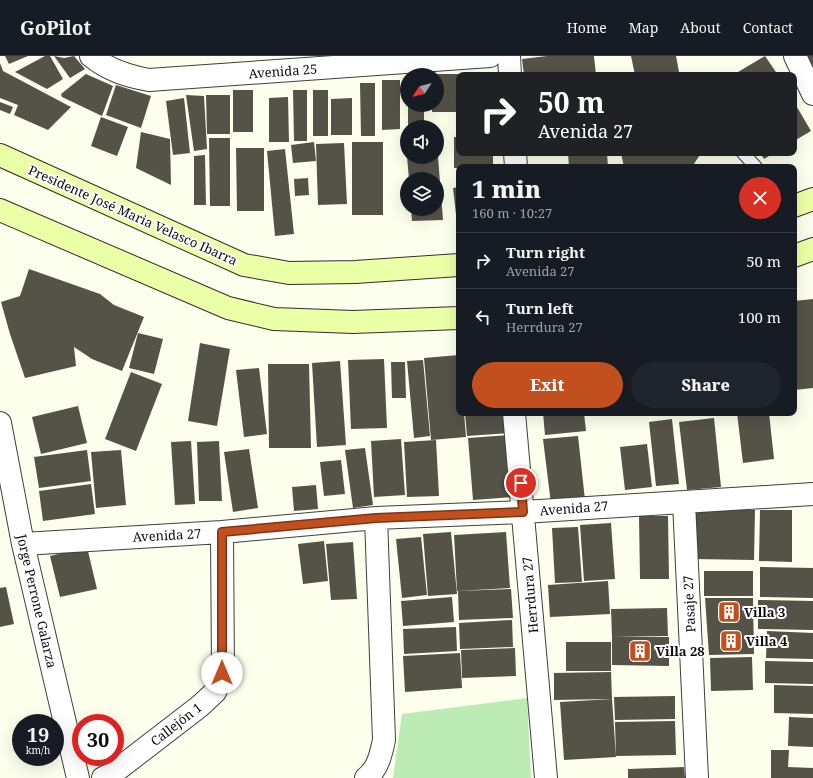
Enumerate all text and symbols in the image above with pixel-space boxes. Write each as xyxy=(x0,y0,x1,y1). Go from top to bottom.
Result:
text: GoPilot xyxy=(20,15,91,41)
text: Home xyxy=(567,18,607,37)
text: Map xyxy=(629,18,658,37)
text: About xyxy=(680,18,721,37)
text: Contact xyxy=(743,18,793,37)
street label: Avenida 25 xyxy=(248,60,318,82)
north arrow xyxy=(400,68,444,112)
map controls xyxy=(400,68,444,216)
text: 50 m xyxy=(538,83,605,121)
icon: right xyxy=(472,88,524,140)
text: Avenida 27 xyxy=(538,119,633,143)
button: sound xyxy=(400,120,444,164)
street label: Presidente José Maria Velasco Ibarra xyxy=(26,161,240,269)
button: layers xyxy=(400,172,444,216)
text: 1 min xyxy=(472,172,541,205)
button: close xyxy=(739,177,781,219)
text: 160 m · 10:27 xyxy=(472,204,552,222)
text: Turn right xyxy=(506,242,585,262)
icon: right xyxy=(472,250,494,272)
text: 50 m xyxy=(746,251,781,271)
text: Avenida 27 xyxy=(506,262,575,280)
text: Turn left xyxy=(506,298,574,318)
icon: left xyxy=(472,306,494,328)
text: 100 m xyxy=(738,307,781,327)
text: Herrdura 27 xyxy=(506,318,583,336)
button: Exit xyxy=(472,362,623,408)
button: Share xyxy=(631,362,781,408)
pin xyxy=(504,466,538,500)
icon: arrive xyxy=(510,472,532,494)
street label: Avenida 27 xyxy=(539,497,609,519)
street label: Avenida 27 xyxy=(132,524,202,546)
street label: Jorge Perrone Galarza xyxy=(13,531,61,670)
street label: Herrdura 27 xyxy=(518,556,542,634)
street label: Pasaje 27 xyxy=(679,575,699,633)
building icon: Villa 3 xyxy=(716,599,742,625)
place label: Villa 3 xyxy=(744,603,785,621)
building icon: Villa 4 xyxy=(718,628,744,654)
place label: Villa 4 xyxy=(746,632,788,650)
building icon: Villa 28 xyxy=(627,638,653,664)
place label: Villa 28 xyxy=(656,642,705,660)
position arrow xyxy=(201,652,243,694)
street label: Callejón 1 xyxy=(147,698,205,750)
speed limit sign: 30 xyxy=(72,714,124,766)
text: 19 xyxy=(27,721,49,748)
text: km/h xyxy=(26,743,50,757)

